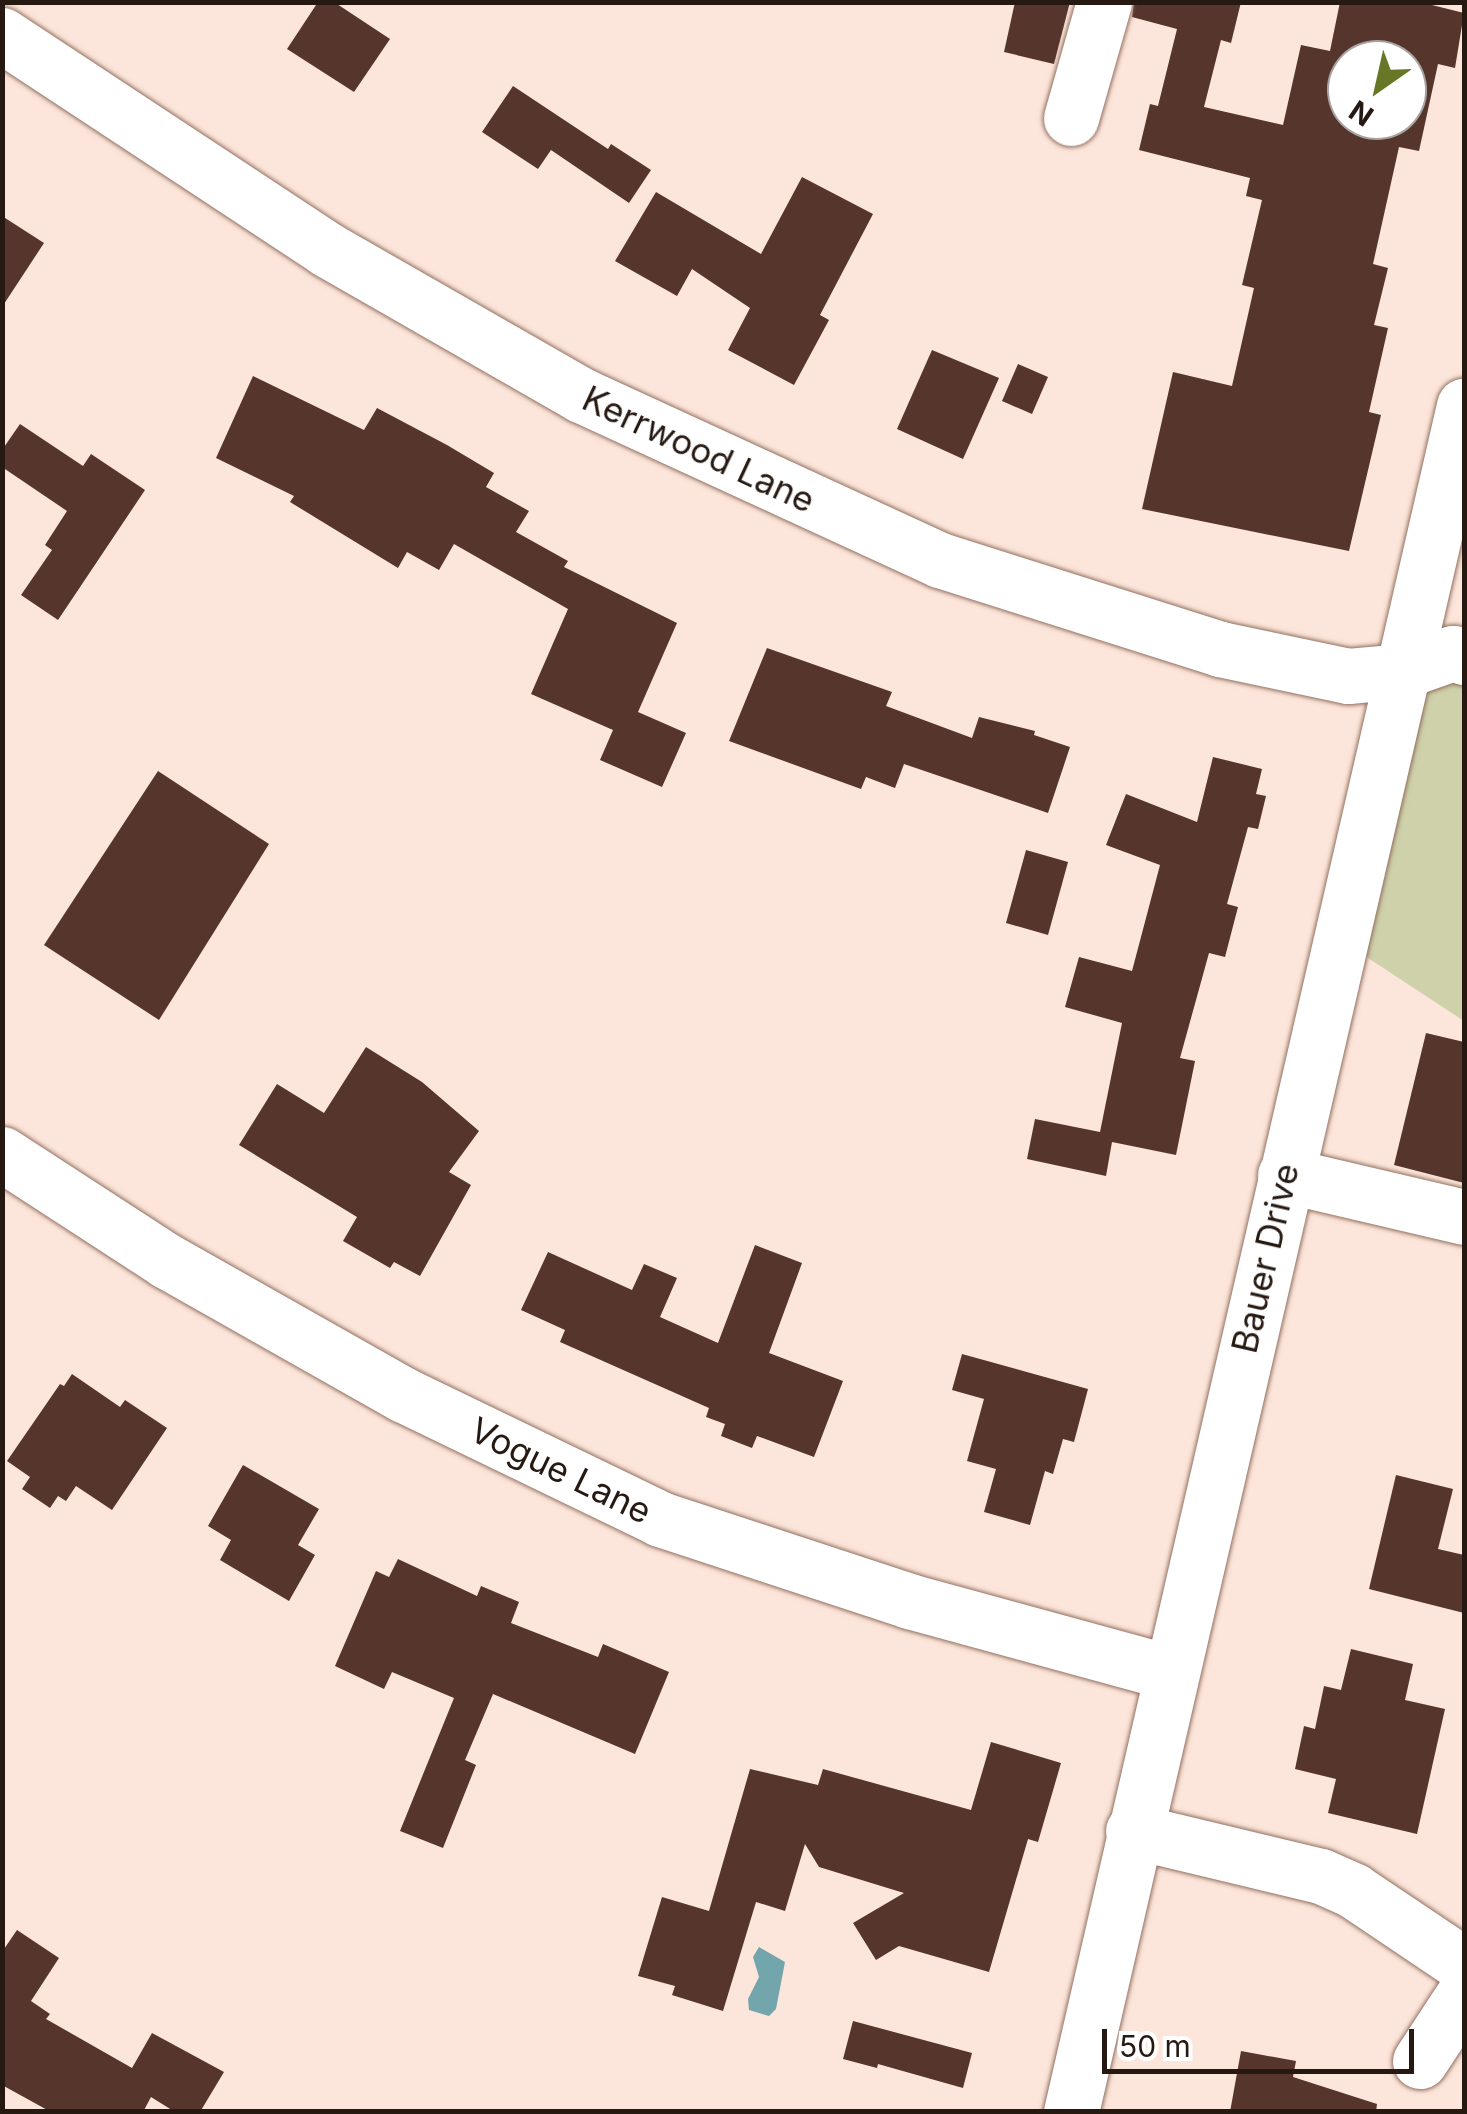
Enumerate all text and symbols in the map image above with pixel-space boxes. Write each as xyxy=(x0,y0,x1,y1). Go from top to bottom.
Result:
north arrow xyxy=(1327,40,1427,140)
text: N xyxy=(1343,93,1380,133)
street label: Kerrwood Lane xyxy=(576,377,822,521)
street label: Bauer Drive xyxy=(1223,1159,1307,1357)
street label: Vogue Lane xyxy=(464,1408,658,1532)
scale bar xyxy=(1107,2009,1420,2071)
text: 50 m xyxy=(1119,2028,1191,2064)

